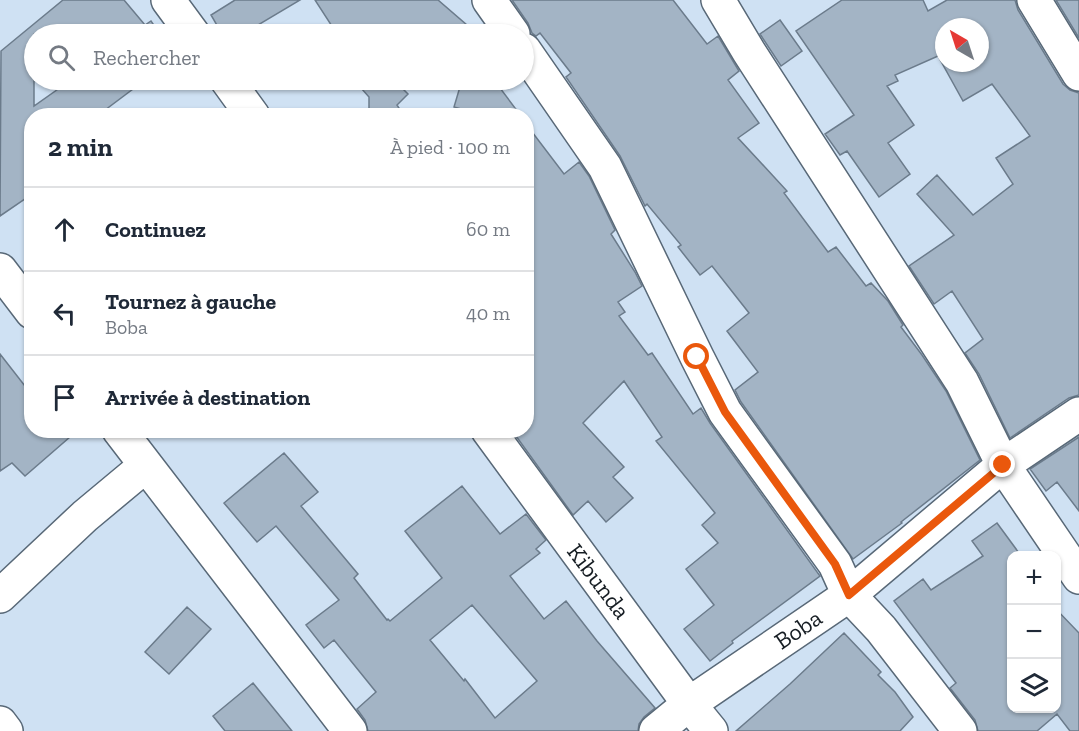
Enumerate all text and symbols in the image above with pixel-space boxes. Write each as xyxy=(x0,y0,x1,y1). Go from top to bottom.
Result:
north arrow xyxy=(935,18,989,72)
search box xyxy=(24,24,534,90)
icon: search xyxy=(45,41,78,74)
text: Rechercher xyxy=(93,44,201,71)
text: 2 min xyxy=(48,131,113,163)
text: À pied · 100 m xyxy=(390,135,510,159)
icon: ahead xyxy=(48,213,81,246)
text: Continuez xyxy=(105,216,206,243)
text: 60 m xyxy=(466,217,510,241)
text: Tournez à gauche xyxy=(105,288,276,315)
icon: left xyxy=(48,297,81,330)
text: 40 m xyxy=(466,301,510,325)
text: Boba xyxy=(105,315,148,339)
route start xyxy=(683,343,709,369)
icon: arrive xyxy=(48,381,81,414)
text: Arrivée à destination xyxy=(105,384,310,411)
route end xyxy=(989,451,1015,477)
street label: Kibunda xyxy=(561,538,637,625)
map controls xyxy=(1007,551,1061,713)
button: + xyxy=(1007,551,1061,605)
street label: Boba xyxy=(769,602,828,655)
button: − xyxy=(1007,605,1061,659)
button: layers xyxy=(1007,659,1061,713)

